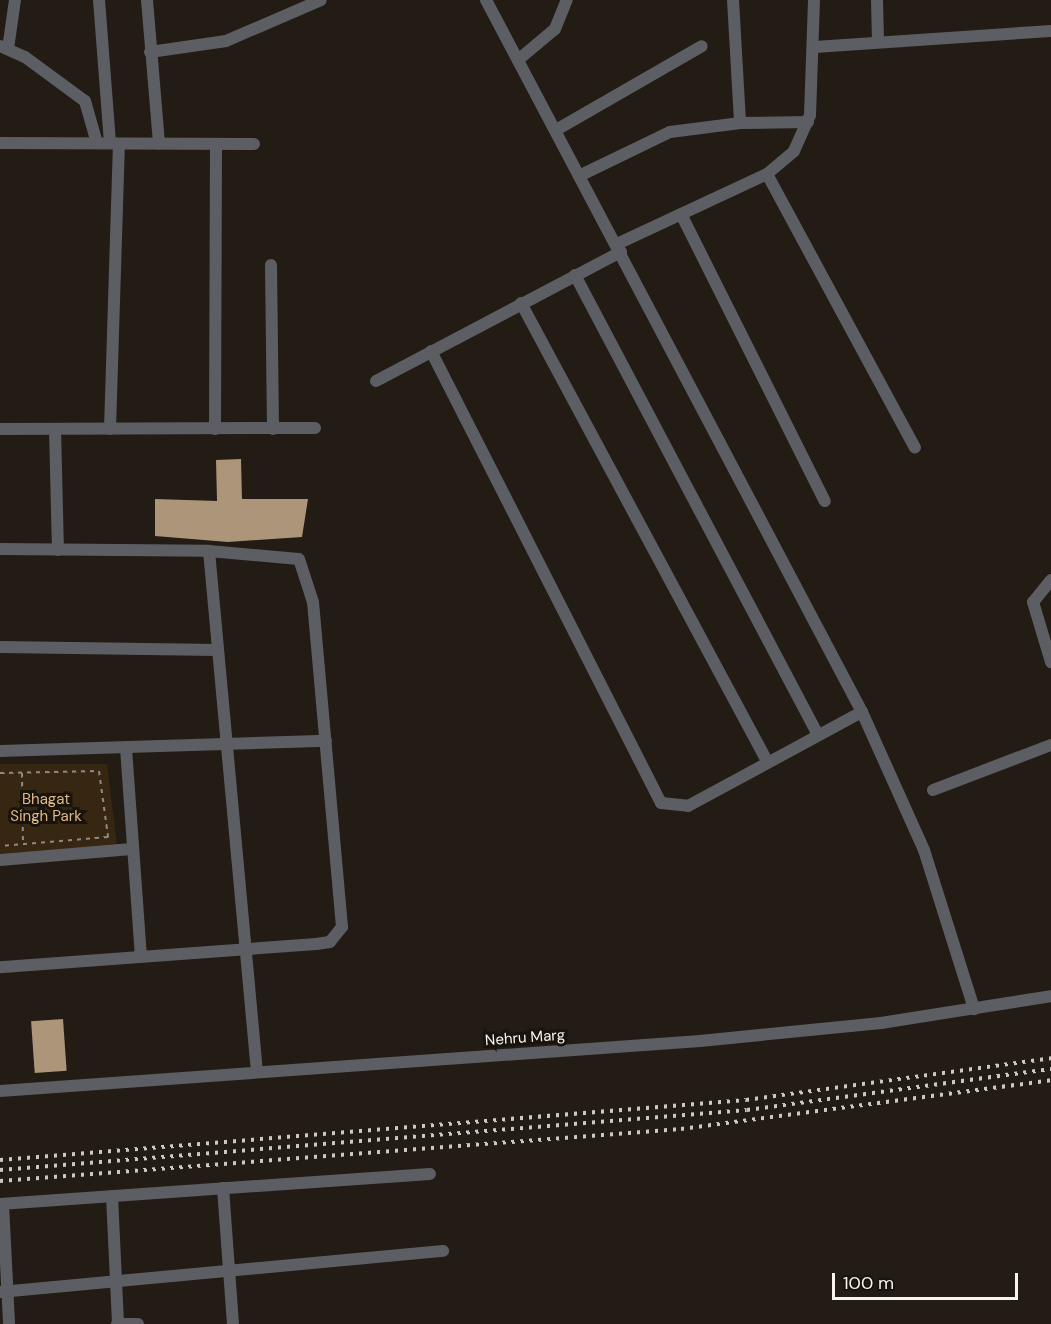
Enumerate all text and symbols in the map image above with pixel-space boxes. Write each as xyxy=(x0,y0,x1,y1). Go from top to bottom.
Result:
park label: Bhagat Singh Park xyxy=(10,790,82,825)
street label: Nehru Marg xyxy=(484,1026,566,1050)
scale bar xyxy=(835,1261,1021,1299)
text: 100 m xyxy=(843,1271,894,1295)

